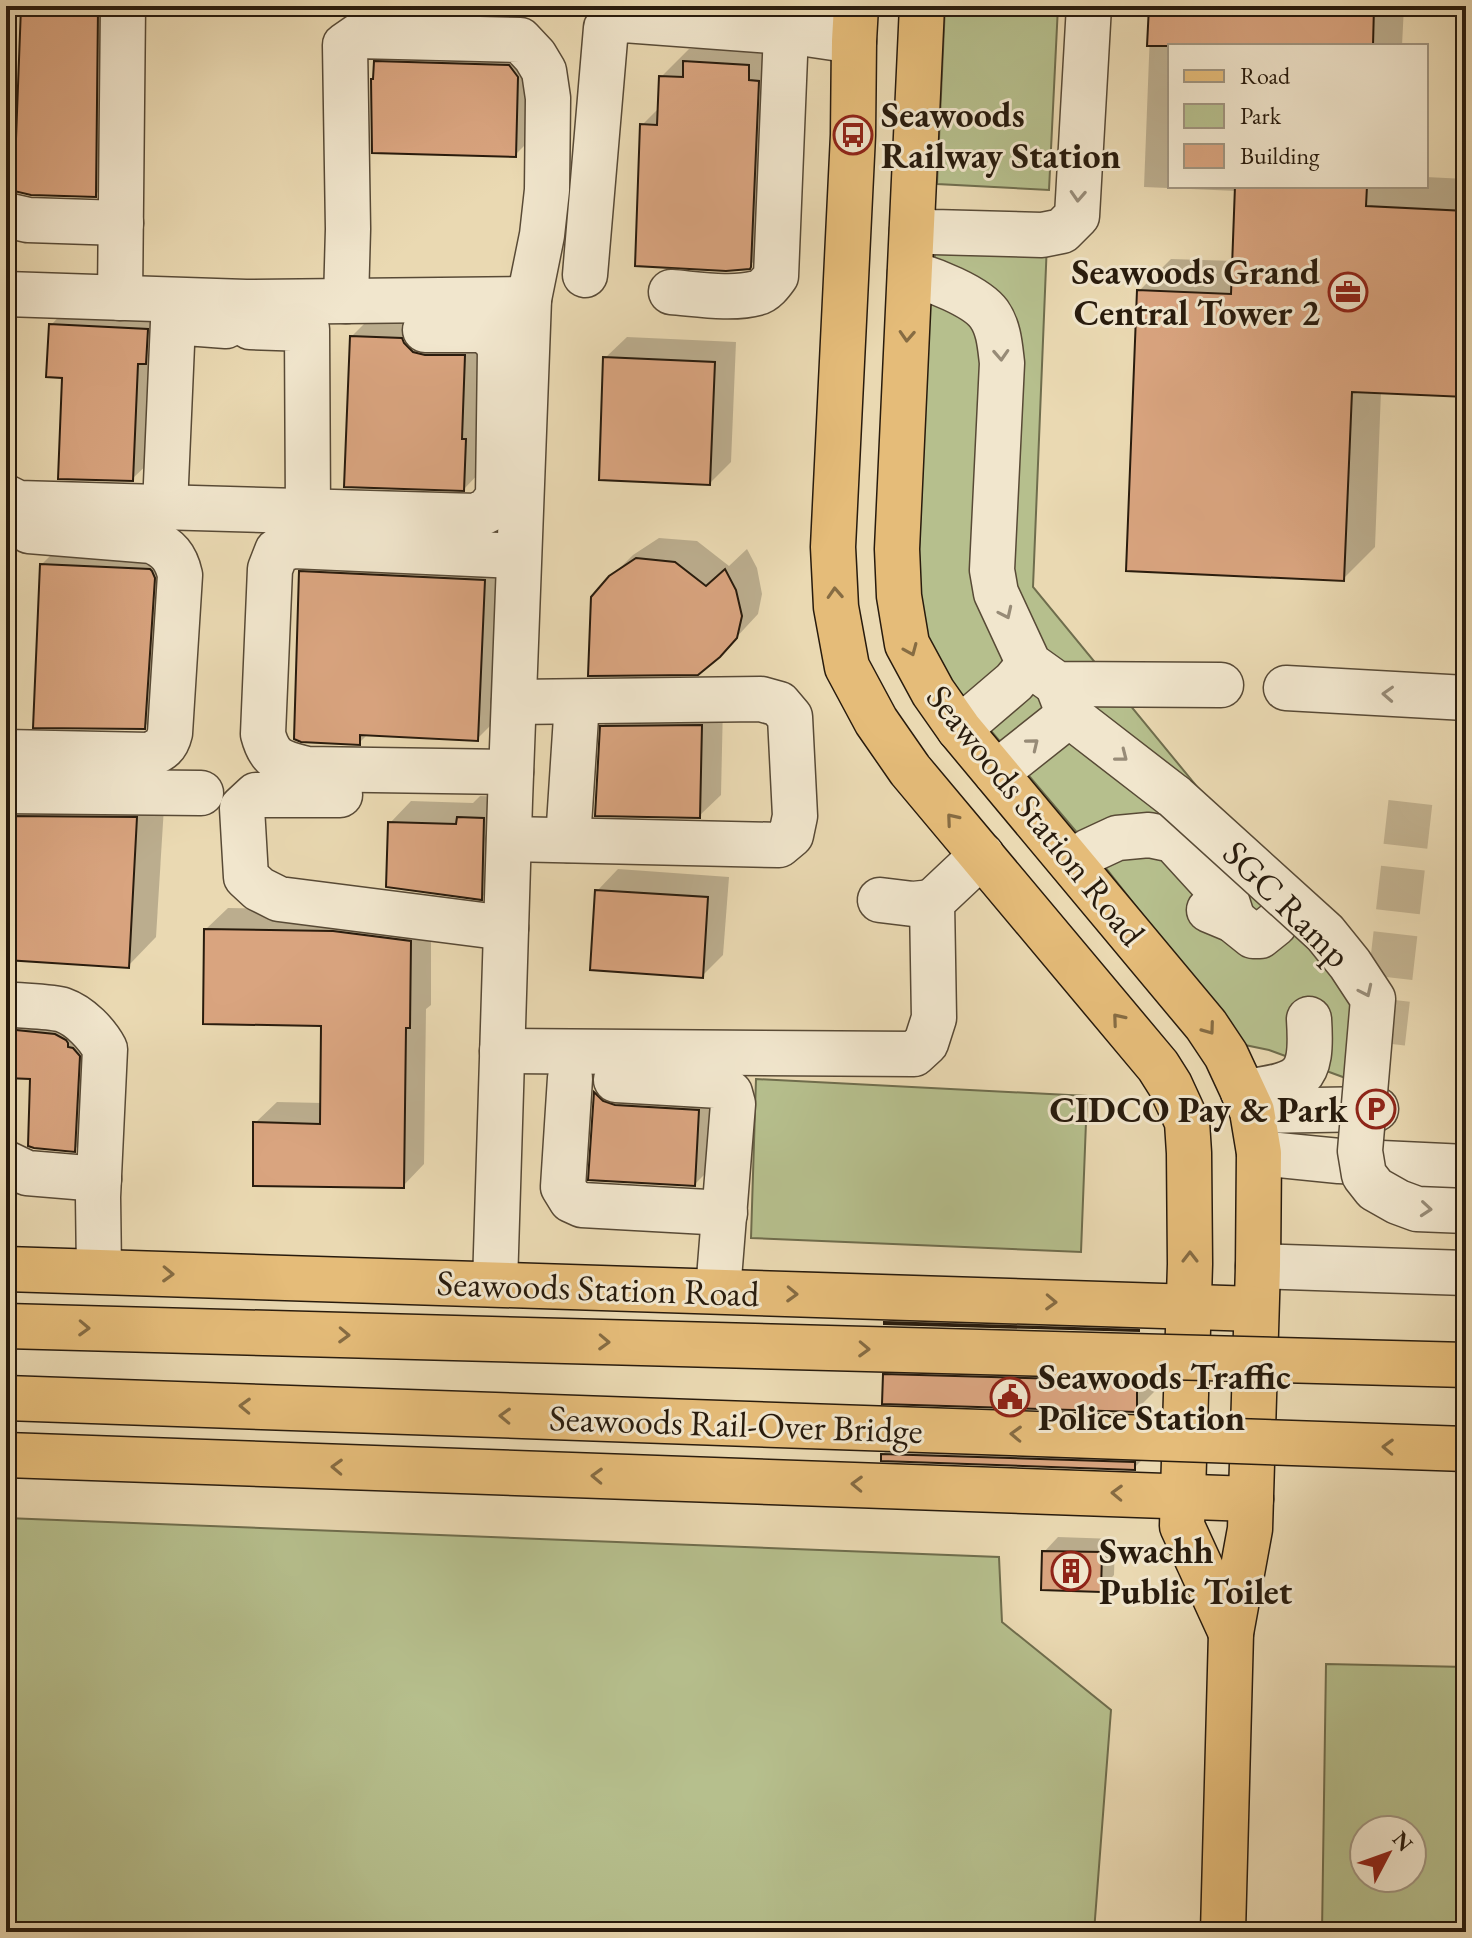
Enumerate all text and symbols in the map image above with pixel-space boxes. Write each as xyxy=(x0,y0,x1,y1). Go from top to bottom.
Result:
legend xyxy=(1168,44,1428,188)
text: Road xyxy=(1240,60,1291,91)
place label: Seawoods Railway Station xyxy=(881,91,1121,179)
text: Park xyxy=(1240,100,1282,131)
bus stop icon: Seawoods Railway Station xyxy=(832,114,874,156)
text: Building xyxy=(1240,140,1320,171)
one-way arrow xyxy=(1070,190,1087,203)
place label: Seawoods Grand Central Tower 2 xyxy=(1071,248,1320,336)
office icon: Seawoods Grand Central Tower 2 xyxy=(1327,271,1369,313)
one-way arrow xyxy=(898,330,915,343)
one-way arrow xyxy=(992,350,1009,362)
one-way arrow xyxy=(827,586,844,599)
one-way arrow xyxy=(996,604,1012,619)
one-way arrow xyxy=(902,641,918,656)
street label: Seawoods Station Road xyxy=(916,675,1156,956)
one-way arrow xyxy=(1381,685,1394,702)
one-way arrow xyxy=(1024,739,1038,754)
one-way arrow xyxy=(1113,746,1127,761)
one-way arrow xyxy=(947,814,962,828)
street label: SGC Ramp xyxy=(1213,830,1361,978)
one-way arrow xyxy=(1357,982,1373,997)
one-way arrow xyxy=(1113,1013,1128,1028)
one-way arrow xyxy=(1199,1021,1213,1035)
place label: CIDCO Pay & Park xyxy=(1049,1086,1349,1133)
parking icon: CIDCO Pay & Park xyxy=(1355,1088,1397,1130)
one-way arrow xyxy=(1420,1200,1433,1217)
one-way arrow xyxy=(1181,1250,1199,1263)
street label: Seawoods Station Road xyxy=(436,1259,761,1317)
one-way arrow xyxy=(162,1265,175,1282)
one-way arrow xyxy=(786,1285,799,1302)
one-way arrow xyxy=(1045,1293,1058,1310)
one-way arrow xyxy=(78,1320,91,1337)
one-way arrow xyxy=(338,1327,351,1344)
one-way arrow xyxy=(598,1333,611,1351)
one-way arrow xyxy=(858,1340,871,1358)
place label: Seawoods Traffic Police Station xyxy=(1038,1353,1291,1441)
public building icon: Seawoods Traffic Police Station xyxy=(989,1376,1031,1418)
street label: Seawoods Rail-Over Bridge xyxy=(548,1394,924,1454)
one-way arrow xyxy=(238,1398,251,1415)
one-way arrow xyxy=(498,1407,511,1424)
one-way arrow xyxy=(1009,1425,1022,1442)
one-way arrow xyxy=(1381,1438,1394,1455)
one-way arrow xyxy=(330,1458,343,1475)
one-way arrow xyxy=(590,1467,603,1484)
one-way arrow xyxy=(850,1476,863,1493)
one-way arrow xyxy=(1110,1485,1123,1502)
place label: Swachh Public Toilet xyxy=(1099,1527,1293,1615)
building icon: Swachh Public Toilet xyxy=(1050,1550,1092,1592)
north arrow xyxy=(1348,1814,1428,1894)
text: N xyxy=(1386,1825,1420,1858)

